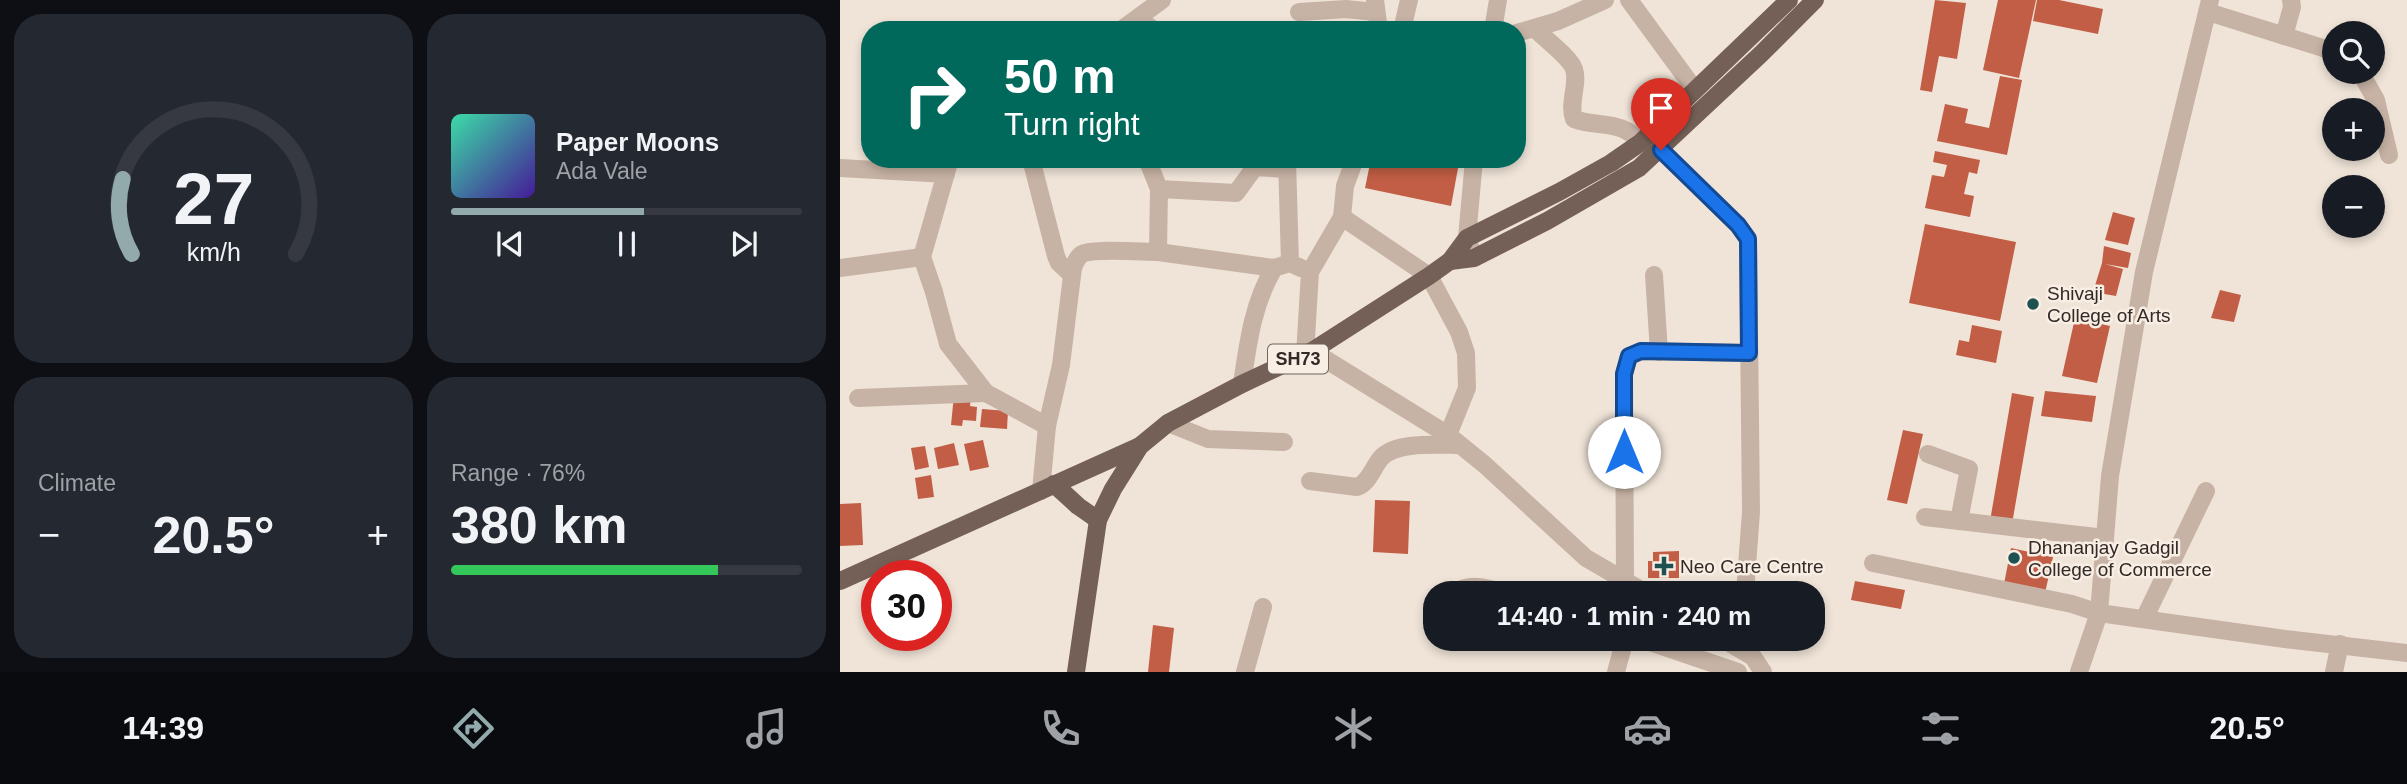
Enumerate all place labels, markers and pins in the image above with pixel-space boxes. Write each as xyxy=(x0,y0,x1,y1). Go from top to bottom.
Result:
pin xyxy=(1631,78,1691,150)
place label: Shivaji College of Arts xyxy=(2047,283,2171,326)
marker: Shivaji College of Arts xyxy=(2025,296,2041,312)
place label: Dhananjay Gadgil College of Commerce xyxy=(2028,537,2212,580)
marker: Dhananjay Gadgil College of Commerce xyxy=(2006,550,2022,566)
marker: Neo Care Centre xyxy=(1654,556,1674,576)
place label: Neo Care Centre xyxy=(1680,556,1824,577)

